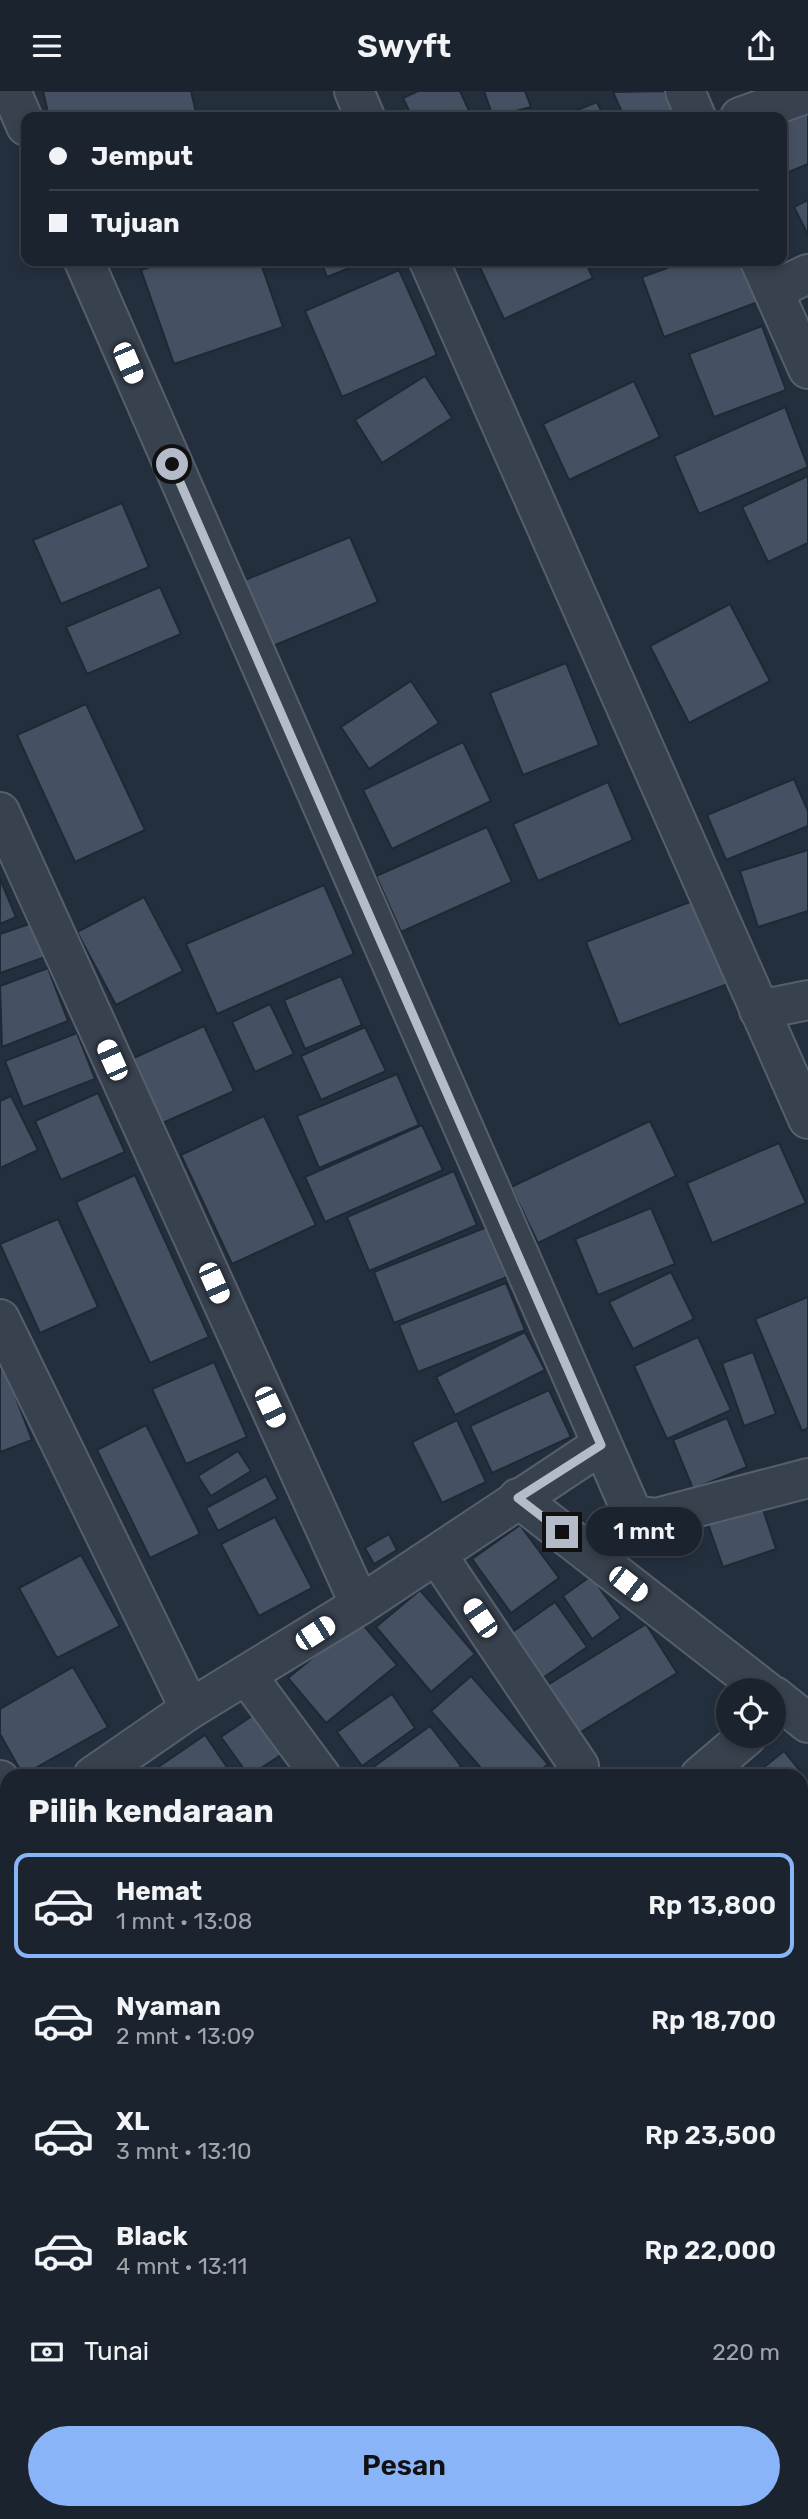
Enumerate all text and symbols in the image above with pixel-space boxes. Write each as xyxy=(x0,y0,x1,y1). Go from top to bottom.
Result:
icon: menu xyxy=(28,27,66,65)
text: Swyft xyxy=(357,27,451,65)
icon: share xyxy=(742,27,780,65)
text: Jemput xyxy=(91,141,193,172)
text: Tujuan xyxy=(91,208,180,239)
car xyxy=(111,340,146,386)
route start xyxy=(156,448,188,480)
car xyxy=(94,1037,131,1083)
car xyxy=(196,1260,233,1306)
car xyxy=(252,1384,289,1430)
callout: 1 mnt xyxy=(586,1507,702,1557)
route end xyxy=(546,1516,578,1548)
text: 1 mnt xyxy=(613,1517,675,1545)
car xyxy=(605,1563,652,1605)
car xyxy=(460,1595,501,1641)
car xyxy=(292,1613,339,1653)
map controls xyxy=(716,1678,786,1748)
button: locate xyxy=(716,1678,786,1748)
text: Pilih kendaraan xyxy=(28,1792,274,1830)
icon: car xyxy=(32,1874,95,1937)
text: Hemat xyxy=(116,1876,202,1907)
text: Rp 13,800 xyxy=(648,1890,776,1921)
text: 1 mnt · 13:08 xyxy=(116,1907,252,1935)
icon: car xyxy=(32,1989,95,2052)
text: Nyaman xyxy=(116,1991,221,2022)
text: Rp 18,700 xyxy=(651,2005,776,2036)
text: 2 mnt · 13:09 xyxy=(116,2022,255,2050)
icon: car xyxy=(32,2104,95,2167)
text: XL xyxy=(116,2106,149,2137)
text: Rp 23,500 xyxy=(645,2120,776,2151)
text: 3 mnt · 13:10 xyxy=(116,2137,252,2165)
icon: car xyxy=(32,2219,95,2282)
text: Black xyxy=(116,2221,188,2252)
text: Rp 22,000 xyxy=(644,2235,776,2266)
text: 4 mnt · 13:11 xyxy=(116,2252,247,2280)
icon: cash xyxy=(28,2333,66,2371)
text: Tunai xyxy=(84,2336,149,2367)
text: 220 m xyxy=(712,2338,780,2366)
button: Pesan xyxy=(28,2426,780,2506)

